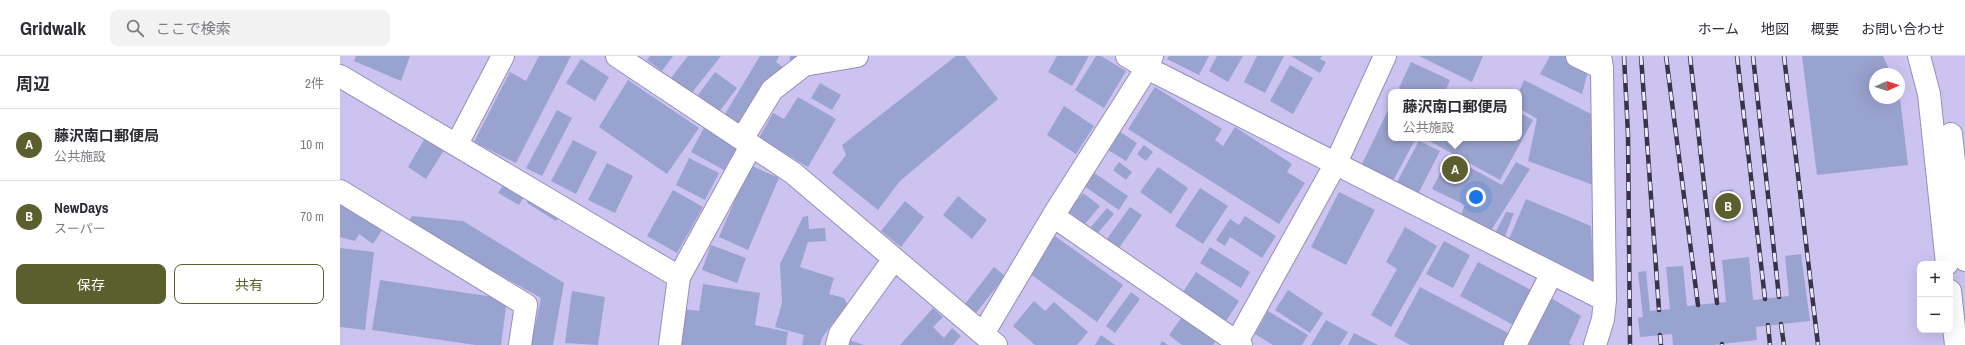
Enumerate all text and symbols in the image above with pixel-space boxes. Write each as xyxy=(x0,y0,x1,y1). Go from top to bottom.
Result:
search box xyxy=(110,10,390,46)
text: Gridwalk xyxy=(20,15,86,41)
icon: search xyxy=(124,17,146,39)
text: ここで検索 xyxy=(156,18,231,39)
text: ホーム xyxy=(1697,20,1739,38)
text: 地図 xyxy=(1761,20,1789,38)
text: 概要 xyxy=(1811,20,1839,38)
text: お問い合わせ xyxy=(1861,20,1945,38)
north arrow xyxy=(1869,68,1905,104)
text: 周辺 xyxy=(16,72,50,95)
text: 2件 xyxy=(305,75,324,92)
popup xyxy=(1388,89,1522,141)
text: 藤沢南口郵便局 xyxy=(1402,96,1508,117)
text: 公共施設 xyxy=(1402,119,1455,136)
text: 藤沢南口郵便局 xyxy=(54,125,159,146)
text: A xyxy=(25,136,33,153)
text: 10 m xyxy=(300,136,324,153)
text: 公共施設 xyxy=(54,148,106,165)
pin: A xyxy=(1442,154,1468,184)
your location xyxy=(1466,187,1486,207)
pin: B xyxy=(1715,191,1741,221)
text: NewDays xyxy=(54,197,109,218)
text: B xyxy=(25,208,33,225)
text: 70 m xyxy=(300,208,324,225)
text: スーパー xyxy=(54,220,106,237)
map controls xyxy=(1917,261,1953,333)
button: + xyxy=(1917,261,1953,297)
button: 保存 xyxy=(16,264,166,304)
button: 共有 xyxy=(174,264,324,304)
button: − xyxy=(1917,297,1953,333)

